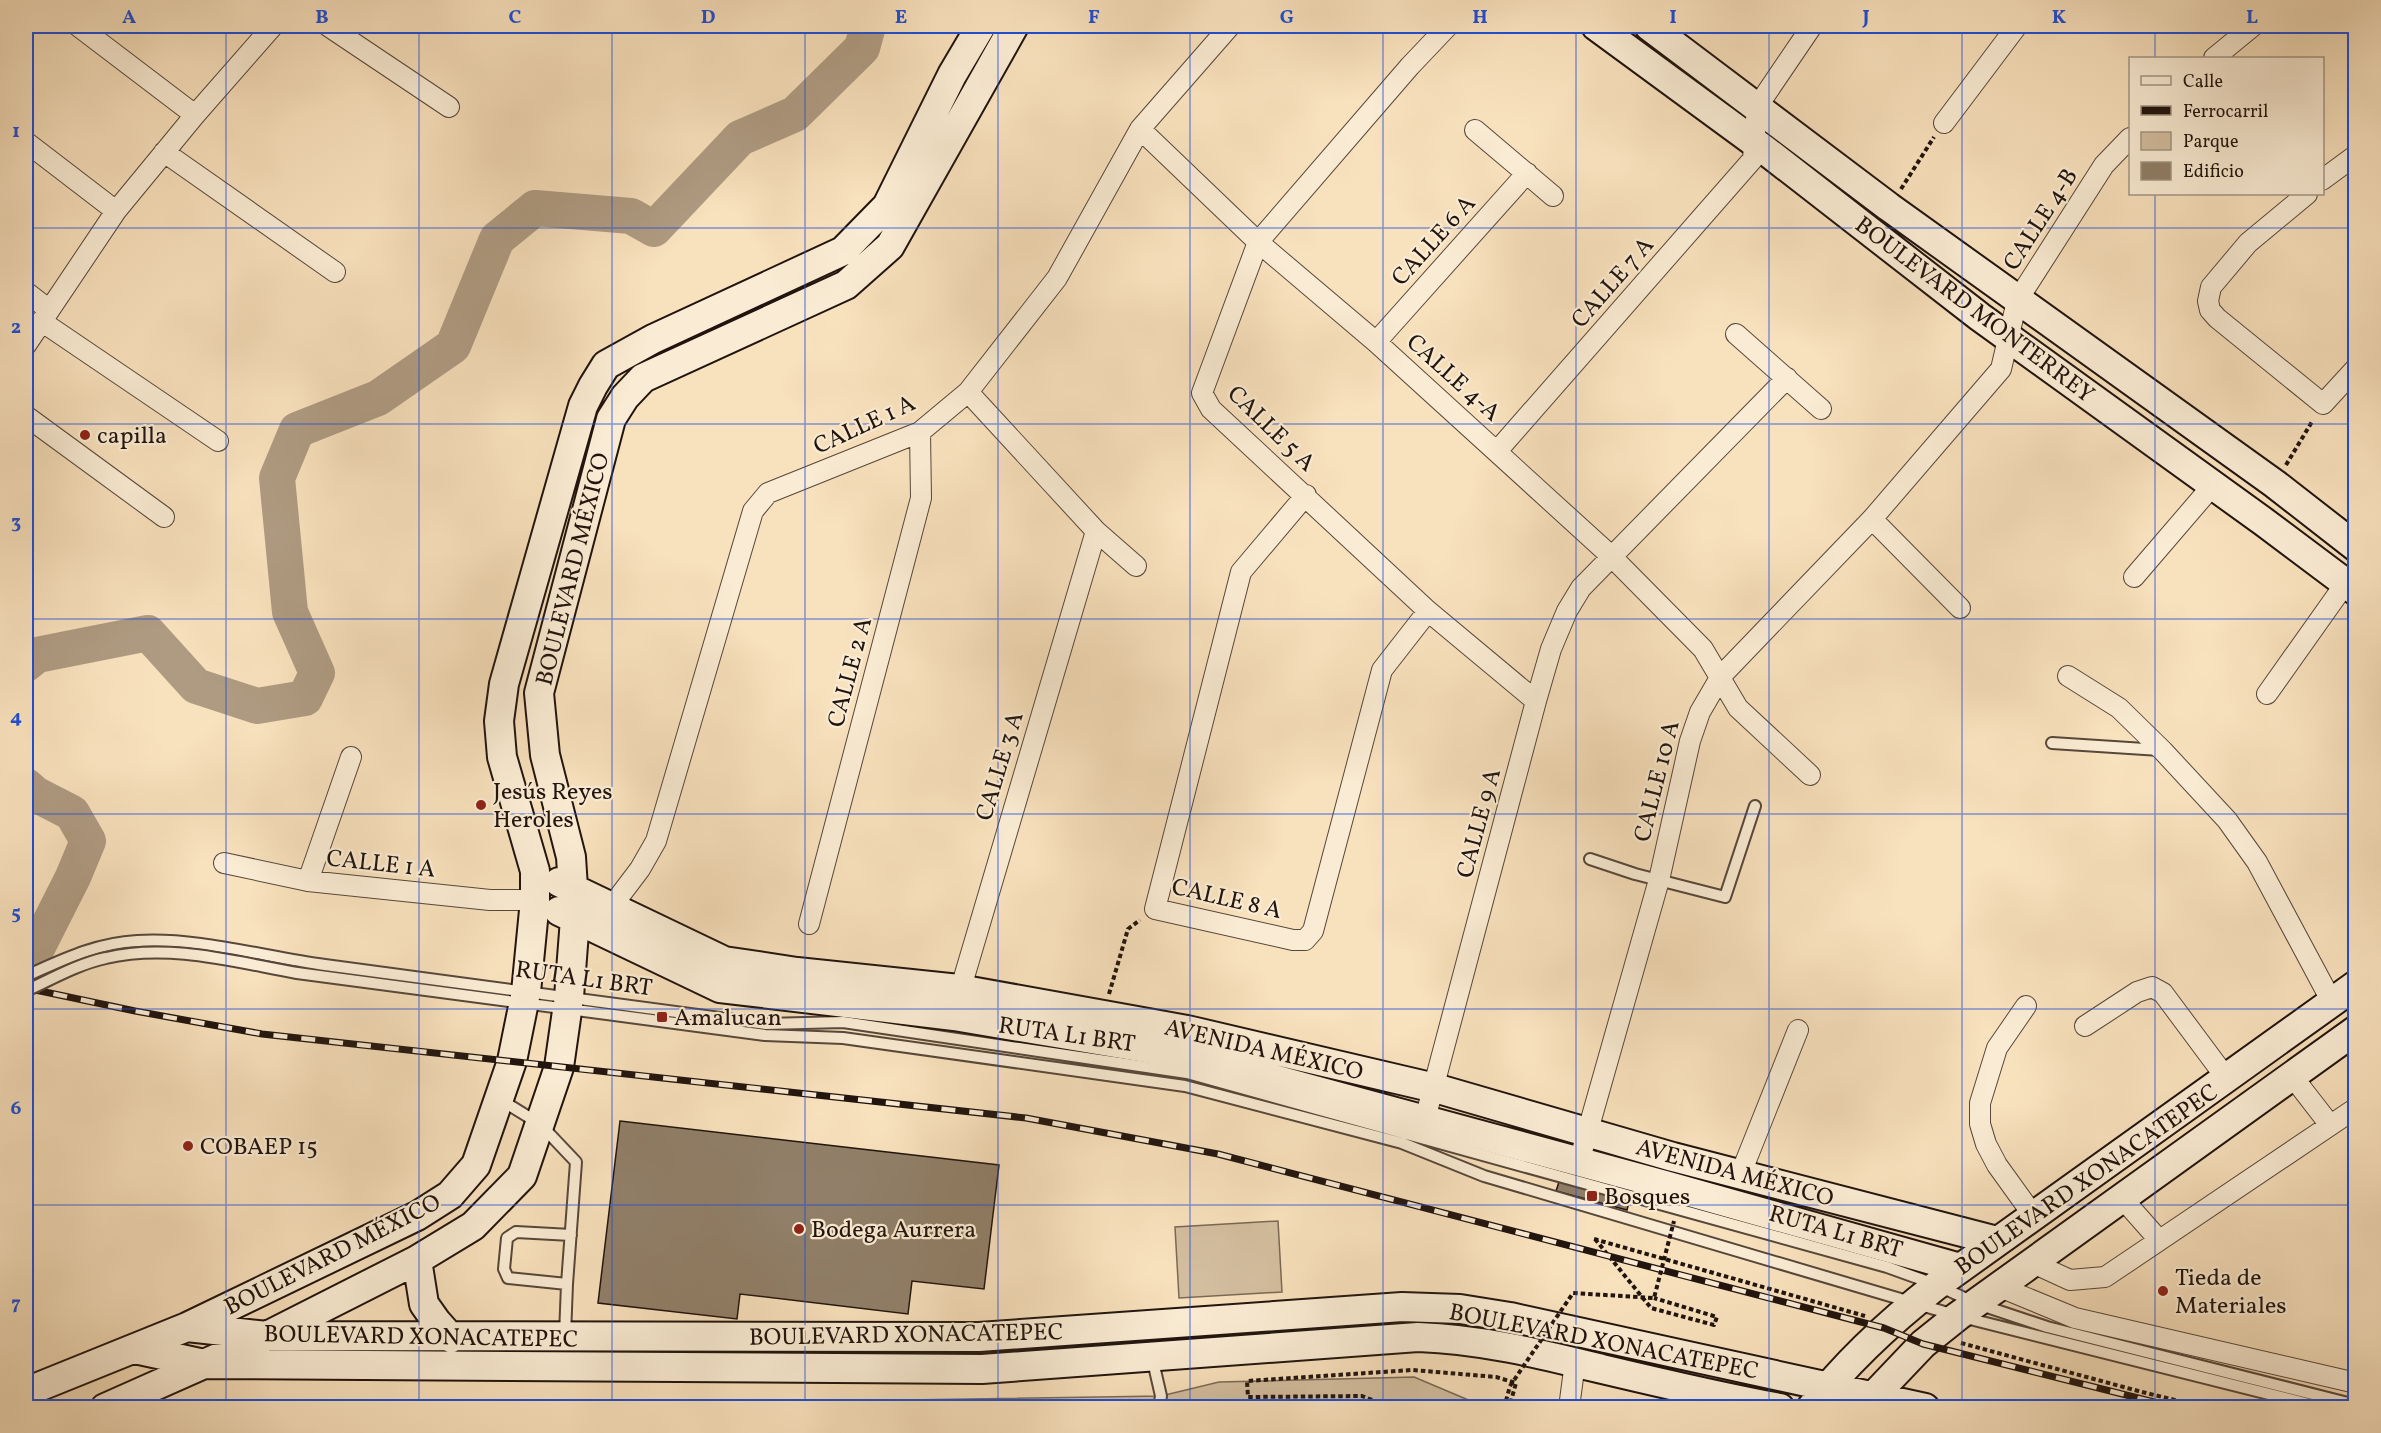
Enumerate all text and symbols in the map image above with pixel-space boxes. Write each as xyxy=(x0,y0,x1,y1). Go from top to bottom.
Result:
text: A xyxy=(122,4,136,32)
text: B xyxy=(315,4,329,32)
text: C xyxy=(509,4,522,32)
text: D xyxy=(701,4,715,32)
text: E xyxy=(895,4,907,32)
text: F xyxy=(1088,4,1100,32)
text: G xyxy=(1280,4,1294,32)
text: H xyxy=(1472,4,1488,32)
text: I xyxy=(1669,4,1677,32)
text: J xyxy=(1861,4,1870,32)
text: K xyxy=(2052,4,2067,32)
text: L xyxy=(2246,4,2258,32)
legend xyxy=(2129,57,2324,195)
text: Calle xyxy=(2183,70,2223,95)
text: Ferrocarril xyxy=(2183,100,2268,125)
text: 1 xyxy=(12,118,20,146)
text: Parque xyxy=(2183,130,2238,155)
text: Edificio xyxy=(2183,160,2244,185)
street label: CALLE 4-B xyxy=(1996,162,2087,278)
street label: CALLE 6 A xyxy=(1384,188,1485,294)
street label: BOULEVARD MONTERREY xyxy=(1847,209,2101,412)
street label: CALLE 7 A xyxy=(1564,230,1663,337)
text: 2 xyxy=(11,314,21,342)
street label: CALLE 4-A xyxy=(1398,327,1508,430)
street label: CALLE 5 A xyxy=(1219,379,1323,480)
street label: CALLE 1 A xyxy=(808,387,922,464)
place label: capilla xyxy=(97,420,167,454)
marker: capilla xyxy=(78,428,92,442)
street label: BOULEVARD MÉXICO xyxy=(529,449,619,690)
text: 3 xyxy=(11,509,21,537)
street label: CALLE 2 A xyxy=(820,614,882,731)
text: 4 xyxy=(10,704,22,732)
street label: CALLE 3 A xyxy=(968,708,1034,825)
street label: CALLE 10 A xyxy=(1626,717,1689,846)
street label: CALLE 9 A xyxy=(1449,765,1511,882)
place label: Jesús Reyes Heroles xyxy=(493,776,613,838)
marker: Jesús Reyes Heroles xyxy=(474,798,488,812)
street label: CALLE 1 A xyxy=(325,842,437,888)
street label: CALLE 8 A xyxy=(1168,871,1285,929)
text: 5 xyxy=(11,900,21,928)
street label: RUTA L1 BRT xyxy=(513,954,654,1006)
place label: Amalucan xyxy=(674,1002,782,1036)
marker: Amalucan xyxy=(655,1010,669,1024)
street label: RUTA L1 BRT xyxy=(996,1010,1137,1062)
street label: AVENIDA MÉXICO xyxy=(1161,1012,1366,1090)
street label: BOULEVARD XONACATEPEC xyxy=(1949,1077,2226,1285)
text: 6 xyxy=(11,1095,22,1123)
place label: COBAEP 15 xyxy=(200,1131,318,1165)
street label: AVENIDA MÉXICO xyxy=(1632,1131,1837,1217)
marker: COBAEP 15 xyxy=(181,1139,195,1153)
place label: Bosques xyxy=(1604,1181,1690,1215)
street label: BOULEVARD MÉXICO xyxy=(219,1186,447,1325)
marker: Bosques xyxy=(1585,1189,1599,1203)
street label: RUTA L1 BRT xyxy=(1764,1198,1906,1268)
place label: Bodega Aurrera xyxy=(811,1214,976,1248)
marker: Bodega Aurrera xyxy=(792,1222,806,1236)
place label: Tieda de Materiales xyxy=(2175,1262,2287,1324)
marker: Tieda de Materiales xyxy=(2156,1284,2170,1298)
text: 7 xyxy=(11,1290,21,1318)
street label: BOULEVARD XONACATEPEC xyxy=(1446,1296,1761,1390)
street label: BOULEVARD XONACATEPEC xyxy=(748,1316,1064,1356)
street label: BOULEVARD XONACATEPEC xyxy=(263,1318,579,1358)

